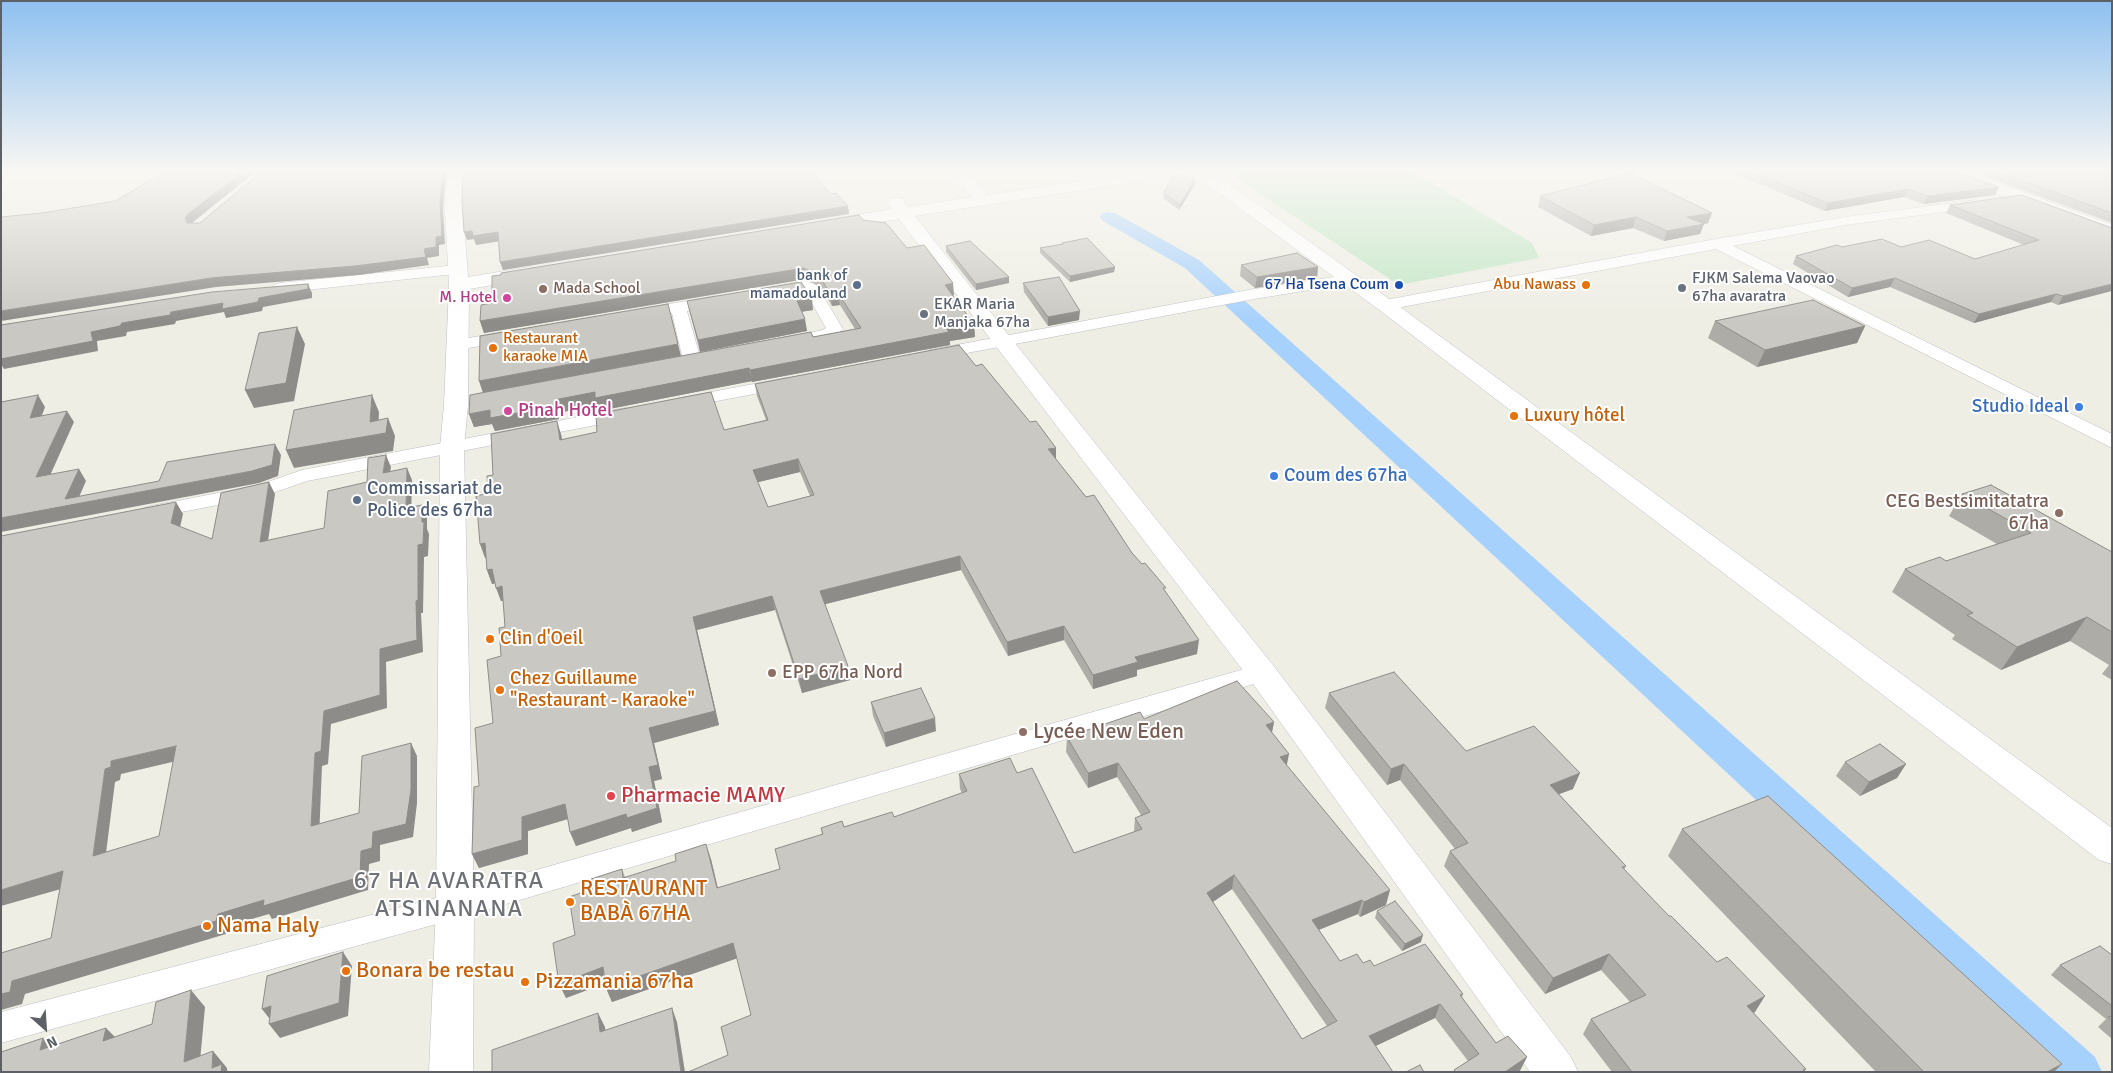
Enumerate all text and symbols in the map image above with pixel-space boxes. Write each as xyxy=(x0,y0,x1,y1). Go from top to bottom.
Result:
place label: bank of mamadouland xyxy=(750,266,847,304)
place label: FJKM Salema Vaovao 67ha avaratra xyxy=(1692,269,1834,307)
place label: 67 Ha Tsena Coum xyxy=(1264,275,1389,295)
place label: Abu Nawass xyxy=(1493,275,1576,295)
place label: Mada School xyxy=(553,279,641,299)
marker: bank of mamadouland xyxy=(851,279,863,291)
marker: 67 Ha Tsena Coum xyxy=(1393,279,1405,291)
marker: Abu Nawass xyxy=(1580,279,1592,291)
marker: FJKM Salema Vaovao 67ha avaratra xyxy=(1676,282,1688,294)
marker: Mada School xyxy=(537,283,549,295)
place label: M. Hotel xyxy=(439,288,497,308)
marker: M. Hotel xyxy=(501,292,513,304)
place label: EKAR Maria Manjaka 67ha xyxy=(934,295,1030,333)
marker: EKAR Maria Manjaka 67ha xyxy=(918,308,930,320)
place label: Restaurant karaoke MIA xyxy=(503,329,588,367)
marker: Restaurant karaoke MIA xyxy=(487,342,499,354)
place label: Studio Ideal xyxy=(1972,396,2069,418)
place label: Pinah Hotel xyxy=(518,400,613,422)
marker: Studio Ideal xyxy=(2073,401,2085,413)
marker: Pinah Hotel xyxy=(502,405,514,417)
place label: Luxury hôtel xyxy=(1524,405,1625,427)
marker: Luxury hôtel xyxy=(1508,410,1520,422)
place label: Coum des 67ha xyxy=(1284,465,1407,487)
marker: Coum des 67ha xyxy=(1268,470,1280,482)
place label: Commissariat de Police des 67ha xyxy=(367,478,502,522)
place label: CEG Bestsimitatatra 67ha xyxy=(1886,491,2049,535)
marker: Commissariat de Police des 67ha xyxy=(351,494,363,506)
marker: CEG Bestsimitatatra 67ha xyxy=(2053,507,2065,519)
place label: Clin d'Oeil xyxy=(500,628,583,650)
marker: Clin d'Oeil xyxy=(484,633,496,645)
place label: EPP 67ha Nord xyxy=(782,662,903,684)
marker: EPP 67ha Nord xyxy=(766,667,778,679)
place label: Chez Guillaume "Restaurant - Karaoke" xyxy=(510,668,695,712)
marker: Chez Guillaume "Restaurant - Karaoke" xyxy=(494,684,506,696)
place label: Lycée New Eden xyxy=(1033,719,1184,745)
marker: Lycée New Eden xyxy=(1017,726,1029,738)
place label: Pharmacie MAMY xyxy=(621,783,785,809)
marker: Pharmacie MAMY xyxy=(605,790,617,802)
district label: 67 HA AVARATRA ATSINANANA xyxy=(352,868,546,924)
place label: RESTAURANT BABÀ 67HA xyxy=(580,876,707,928)
marker: RESTAURANT BABÀ 67HA xyxy=(564,896,576,908)
place label: Nama Haly xyxy=(217,913,319,939)
marker: Nama Haly xyxy=(201,920,213,932)
place label: Bonara be restau xyxy=(356,958,514,984)
marker: Bonara be restau xyxy=(340,965,352,977)
place label: Pizzamania 67ha xyxy=(535,969,694,995)
marker: Pizzamania 67ha xyxy=(519,976,531,988)
north arrow xyxy=(20,1003,70,1053)
text: N xyxy=(44,1032,60,1052)

